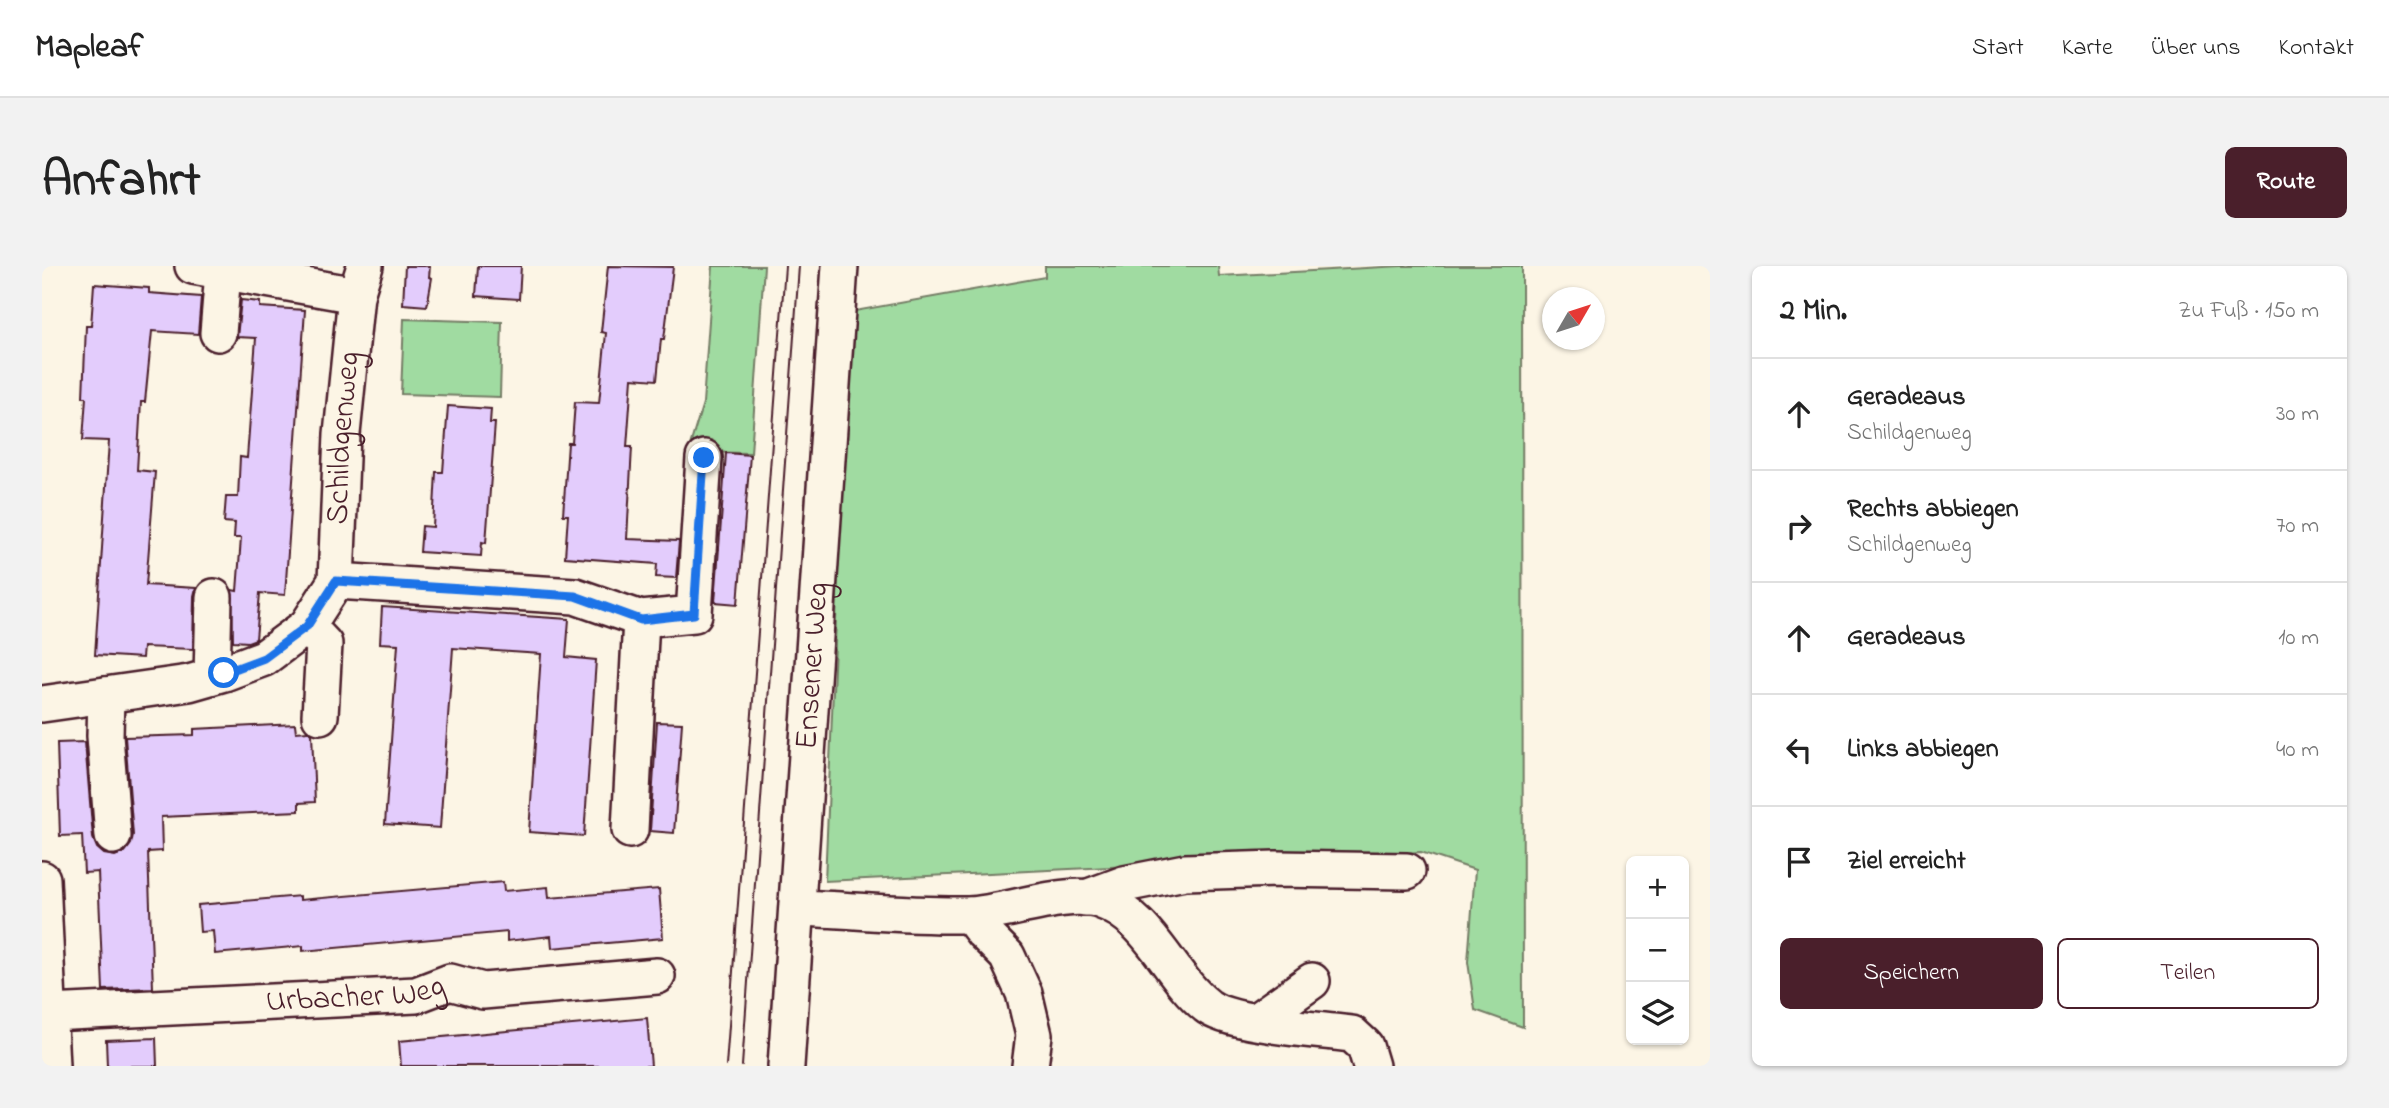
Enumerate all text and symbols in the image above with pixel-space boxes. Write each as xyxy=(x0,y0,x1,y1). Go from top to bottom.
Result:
text: Mapleaf xyxy=(35,24,143,72)
text: Start xyxy=(1972,31,2024,66)
text: Karte xyxy=(2062,31,2113,66)
text: Über uns xyxy=(2151,31,2240,66)
text: Kontakt xyxy=(2278,31,2354,66)
text: Anfahrt xyxy=(42,146,200,218)
button: Route xyxy=(2225,147,2347,218)
north arrow xyxy=(1542,287,1605,350)
text: 2 Min. xyxy=(1780,290,1847,334)
text: Zu Fuß · 150 m xyxy=(2178,295,2319,328)
street label: Schildgenweg xyxy=(315,349,374,525)
text: Geradeaus xyxy=(1847,379,1965,417)
icon: ahead xyxy=(1780,395,1818,433)
text: 30 m xyxy=(2276,398,2319,431)
text: Schildgenweg xyxy=(1847,417,1972,450)
route end xyxy=(688,442,719,473)
text: Rechts abbiegen xyxy=(1847,491,2019,529)
icon: right xyxy=(1780,507,1818,545)
text: 70 m xyxy=(2276,510,2319,543)
text: Schildgenweg xyxy=(1847,529,1972,562)
street label: Ensener Weg xyxy=(784,581,842,751)
icon: ahead xyxy=(1780,619,1818,657)
text: Geradeaus xyxy=(1847,619,1965,657)
text: 10 m xyxy=(2278,622,2319,655)
route start xyxy=(208,657,239,688)
icon: left xyxy=(1780,731,1818,769)
text: Links abbiegen xyxy=(1847,731,1998,769)
text: 40 m xyxy=(2276,734,2319,767)
icon: arrive xyxy=(1780,843,1818,881)
text: Ziel erreicht xyxy=(1847,843,1966,881)
map controls xyxy=(1626,856,1689,1045)
button: + xyxy=(1626,856,1689,919)
button: − xyxy=(1626,919,1689,982)
button: Speichern xyxy=(1780,938,2043,1009)
button: Teilen xyxy=(2057,938,2319,1009)
street label: Urbacher Weg xyxy=(265,963,452,1026)
button: layers xyxy=(1626,982,1689,1045)

